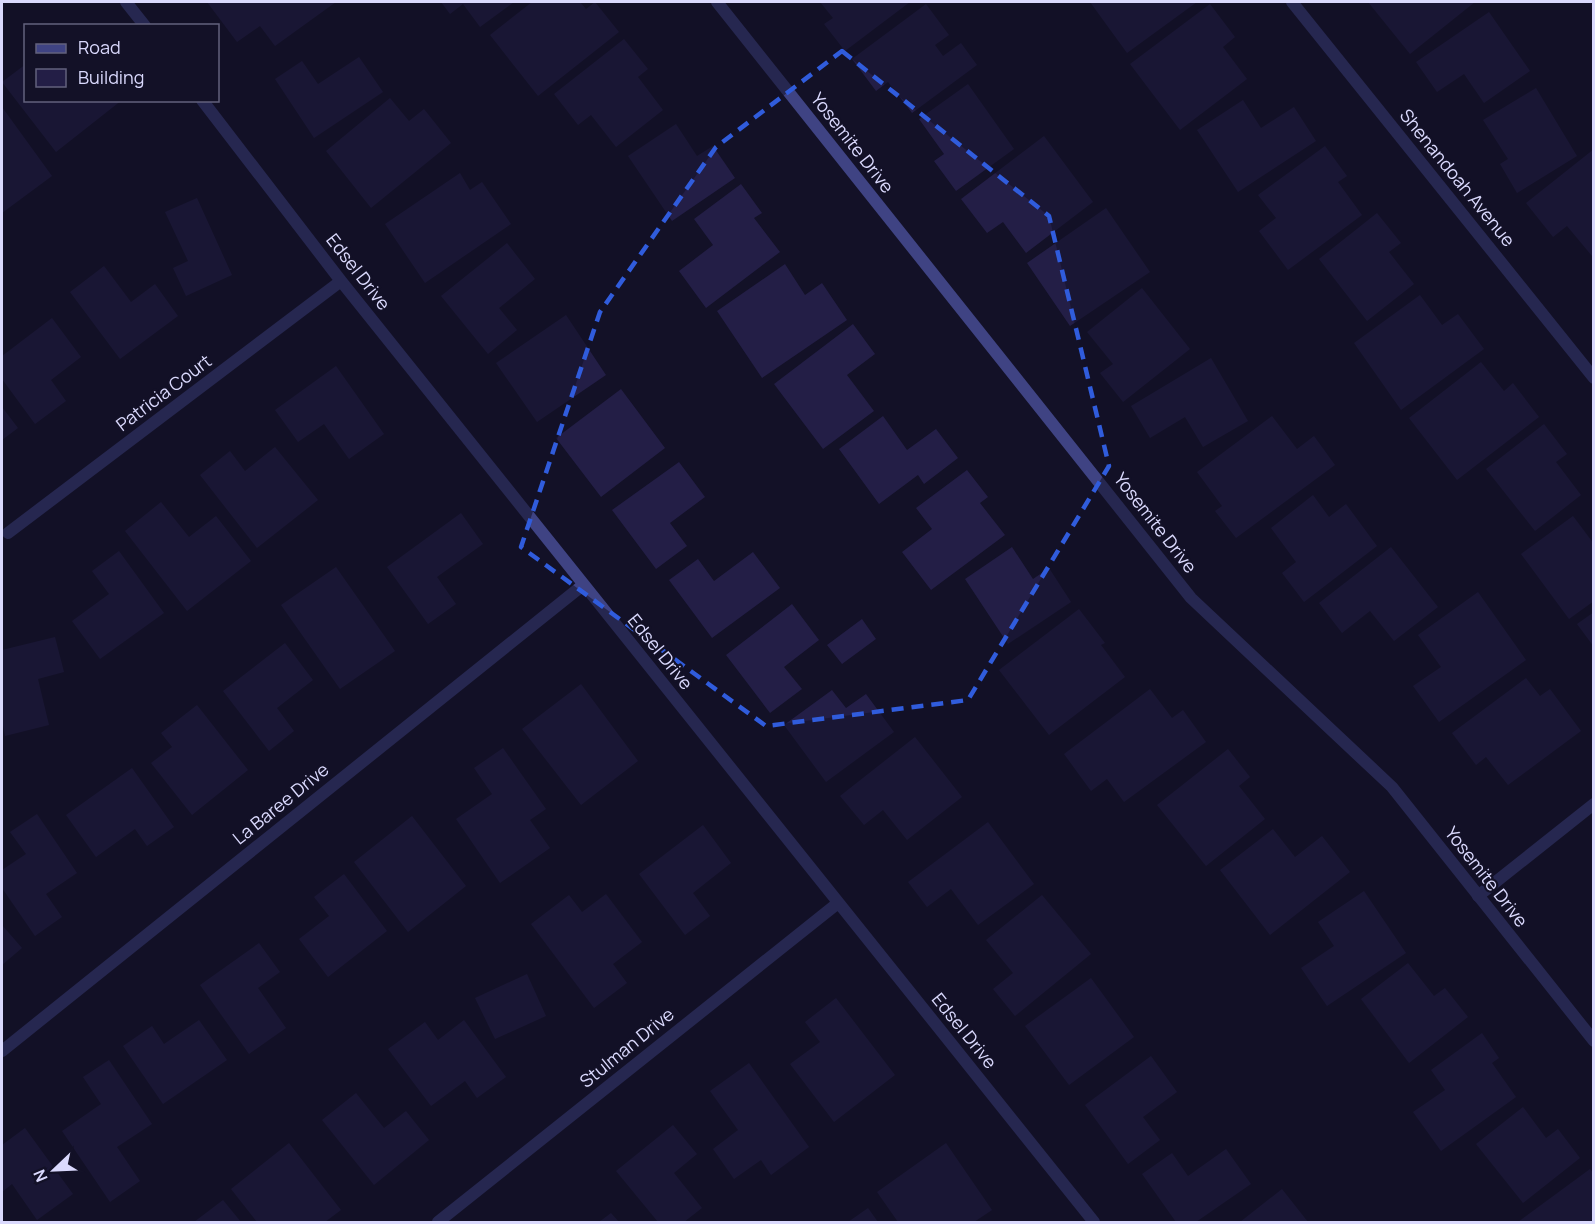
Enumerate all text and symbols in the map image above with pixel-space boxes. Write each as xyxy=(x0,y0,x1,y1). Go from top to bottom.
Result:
legend xyxy=(24,24,219,102)
text: Road xyxy=(78,35,121,59)
text: Building xyxy=(78,65,144,89)
street label: Yosemite Drive xyxy=(806,87,900,198)
street label: Shenandoah Avenue xyxy=(1395,104,1521,251)
street label: Edsel Drive xyxy=(321,228,396,315)
street label: Patricia Court xyxy=(111,348,216,436)
street label: Yosemite Drive xyxy=(1109,467,1203,578)
street label: Edsel Drive xyxy=(623,609,699,694)
street label: La Baree Drive xyxy=(227,757,333,849)
street label: Yosemite Drive xyxy=(1440,821,1534,932)
street label: Edsel Drive xyxy=(927,988,1003,1073)
street label: Stulman Drive xyxy=(574,1002,679,1093)
north arrow xyxy=(24,1140,84,1200)
text: N xyxy=(28,1166,53,1185)

